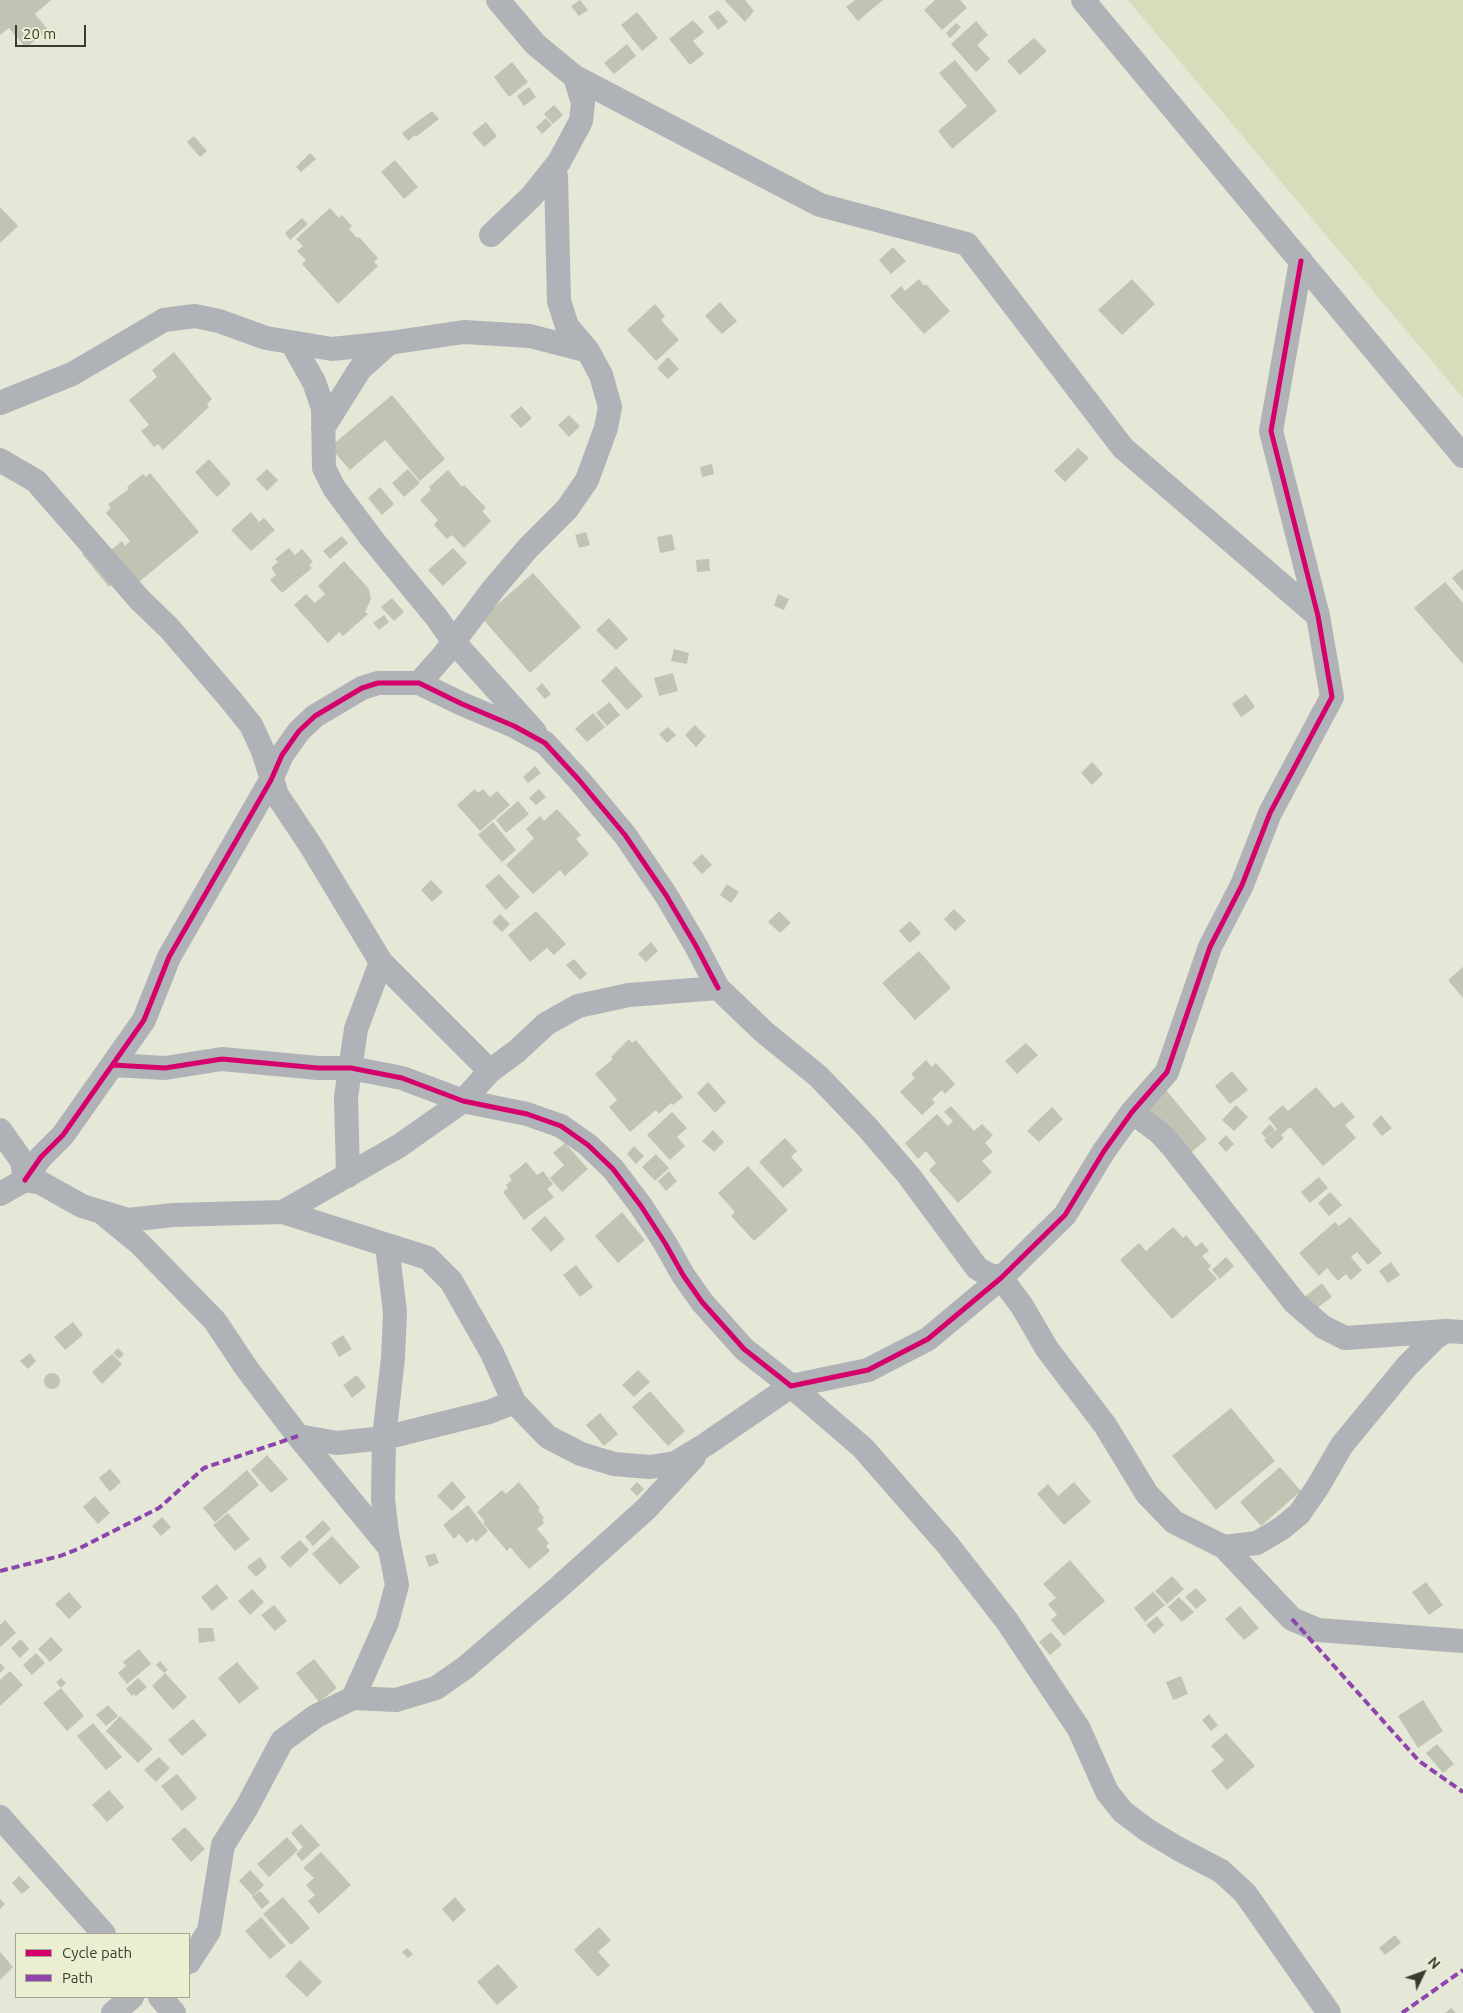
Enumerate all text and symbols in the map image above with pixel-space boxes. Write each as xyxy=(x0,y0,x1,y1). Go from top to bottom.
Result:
scale bar xyxy=(18,15,89,47)
text: 20 m xyxy=(23,25,56,42)
legend xyxy=(15,1933,190,1998)
text: Cycle path xyxy=(62,1944,132,1961)
north arrow xyxy=(1398,1948,1448,1998)
text: N xyxy=(1425,1954,1444,1972)
text: Path xyxy=(62,1969,93,1986)

